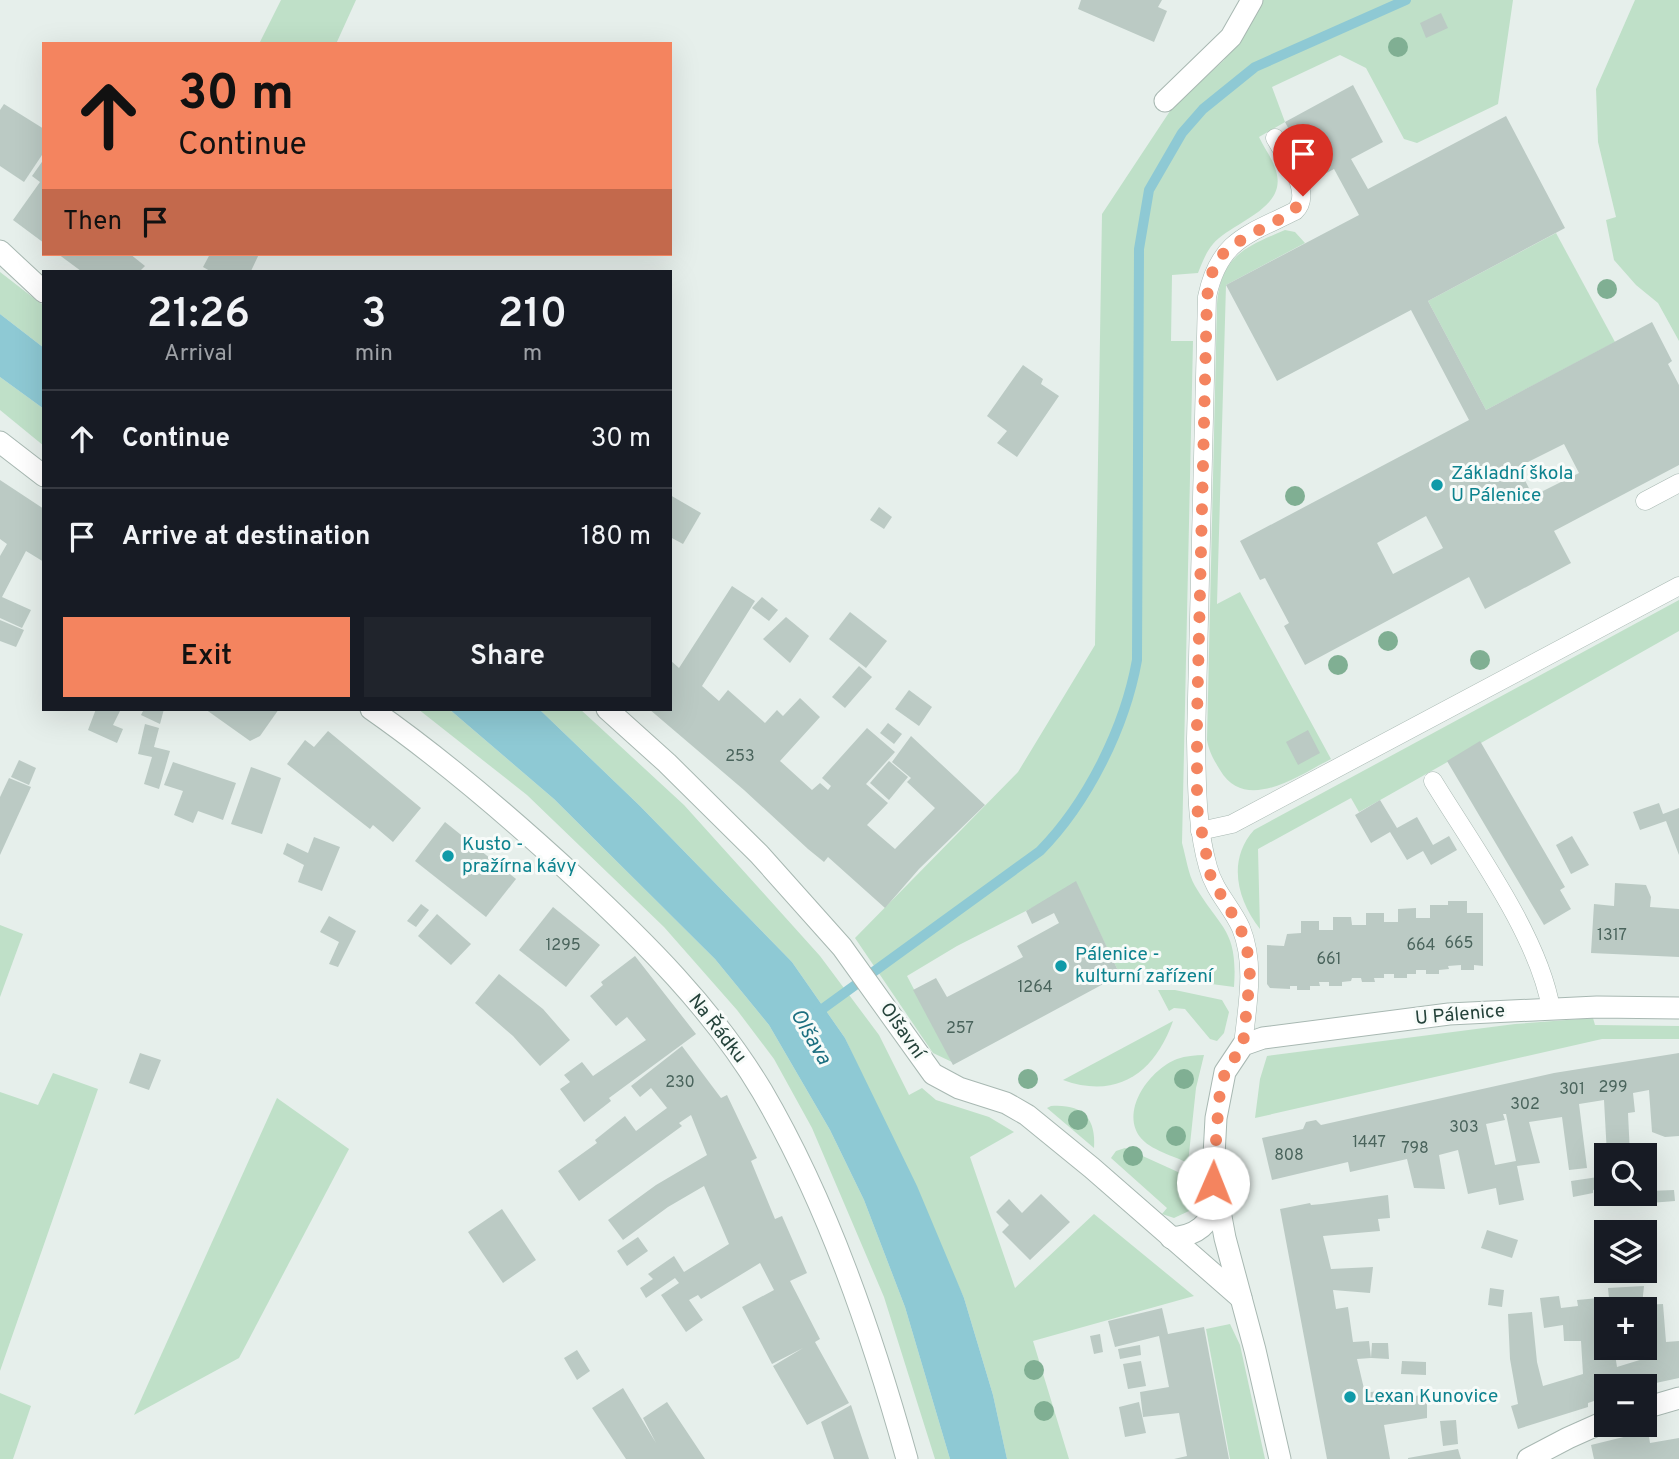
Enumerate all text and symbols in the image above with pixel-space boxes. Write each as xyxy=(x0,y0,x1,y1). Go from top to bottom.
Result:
text: 30 m xyxy=(178,65,294,127)
icon: ahead xyxy=(63,70,154,161)
pin xyxy=(1273,124,1333,196)
text: Continue xyxy=(178,126,307,166)
icon: arrive xyxy=(1284,135,1322,173)
icon: arrive xyxy=(136,203,174,241)
text: Then xyxy=(63,206,122,239)
text: 21:26 xyxy=(147,289,250,342)
text: 3 xyxy=(361,289,387,342)
text: 210 xyxy=(498,289,567,342)
text: Arrival xyxy=(164,340,233,369)
text: min xyxy=(355,340,393,369)
text: m xyxy=(523,340,542,369)
icon: ahead xyxy=(63,420,101,458)
text: Continue xyxy=(122,423,230,456)
text: 30 m xyxy=(591,423,651,456)
place label: Základní škola U Pálenice xyxy=(1451,462,1573,508)
marker: Základní škola U Pálenice xyxy=(1429,477,1445,493)
icon: arrive xyxy=(63,518,101,556)
text: Arrive at destination xyxy=(122,521,370,554)
text: 180 m xyxy=(581,521,651,554)
button: Exit xyxy=(63,617,350,697)
button: Share xyxy=(364,617,651,697)
house number: 253 xyxy=(725,747,755,767)
place label: Kusto - pražírna kávy xyxy=(462,833,577,879)
marker: Kusto - pražírna kávy xyxy=(440,848,456,864)
house number: 1317 xyxy=(1597,926,1627,946)
house number: 665 xyxy=(1444,934,1474,954)
house number: 1295 xyxy=(545,936,581,956)
house number: 664 xyxy=(1406,936,1436,956)
place label: Pálenice - kulturní zařízení xyxy=(1075,943,1215,989)
house number: 661 xyxy=(1316,950,1342,970)
marker: Pálenice - kulturní zařízení xyxy=(1053,958,1069,974)
house number: 1264 xyxy=(1017,978,1053,998)
street label: Na Řádku xyxy=(683,989,752,1068)
street label: Olšavní xyxy=(874,998,931,1065)
street label: U Pálenice xyxy=(1414,999,1506,1031)
water label: Olšava xyxy=(783,1004,837,1070)
house number: 257 xyxy=(946,1019,974,1039)
house number: 230 xyxy=(665,1073,695,1093)
house number: 299 xyxy=(1599,1078,1627,1098)
house number: 301 xyxy=(1559,1080,1585,1100)
house number: 302 xyxy=(1510,1095,1540,1115)
house number: 303 xyxy=(1449,1118,1479,1138)
house number: 1447 xyxy=(1352,1133,1386,1153)
house number: 798 xyxy=(1401,1139,1429,1159)
map controls xyxy=(1594,1143,1657,1437)
button: search xyxy=(1594,1143,1657,1206)
position arrow xyxy=(1176,1146,1250,1220)
house number: 808 xyxy=(1274,1146,1304,1166)
button: layers xyxy=(1594,1220,1657,1283)
button: + xyxy=(1594,1297,1657,1360)
button: − xyxy=(1594,1374,1657,1437)
place label: Lexan Kunovice xyxy=(1364,1385,1498,1409)
marker: Lexan Kunovice xyxy=(1342,1389,1358,1405)

